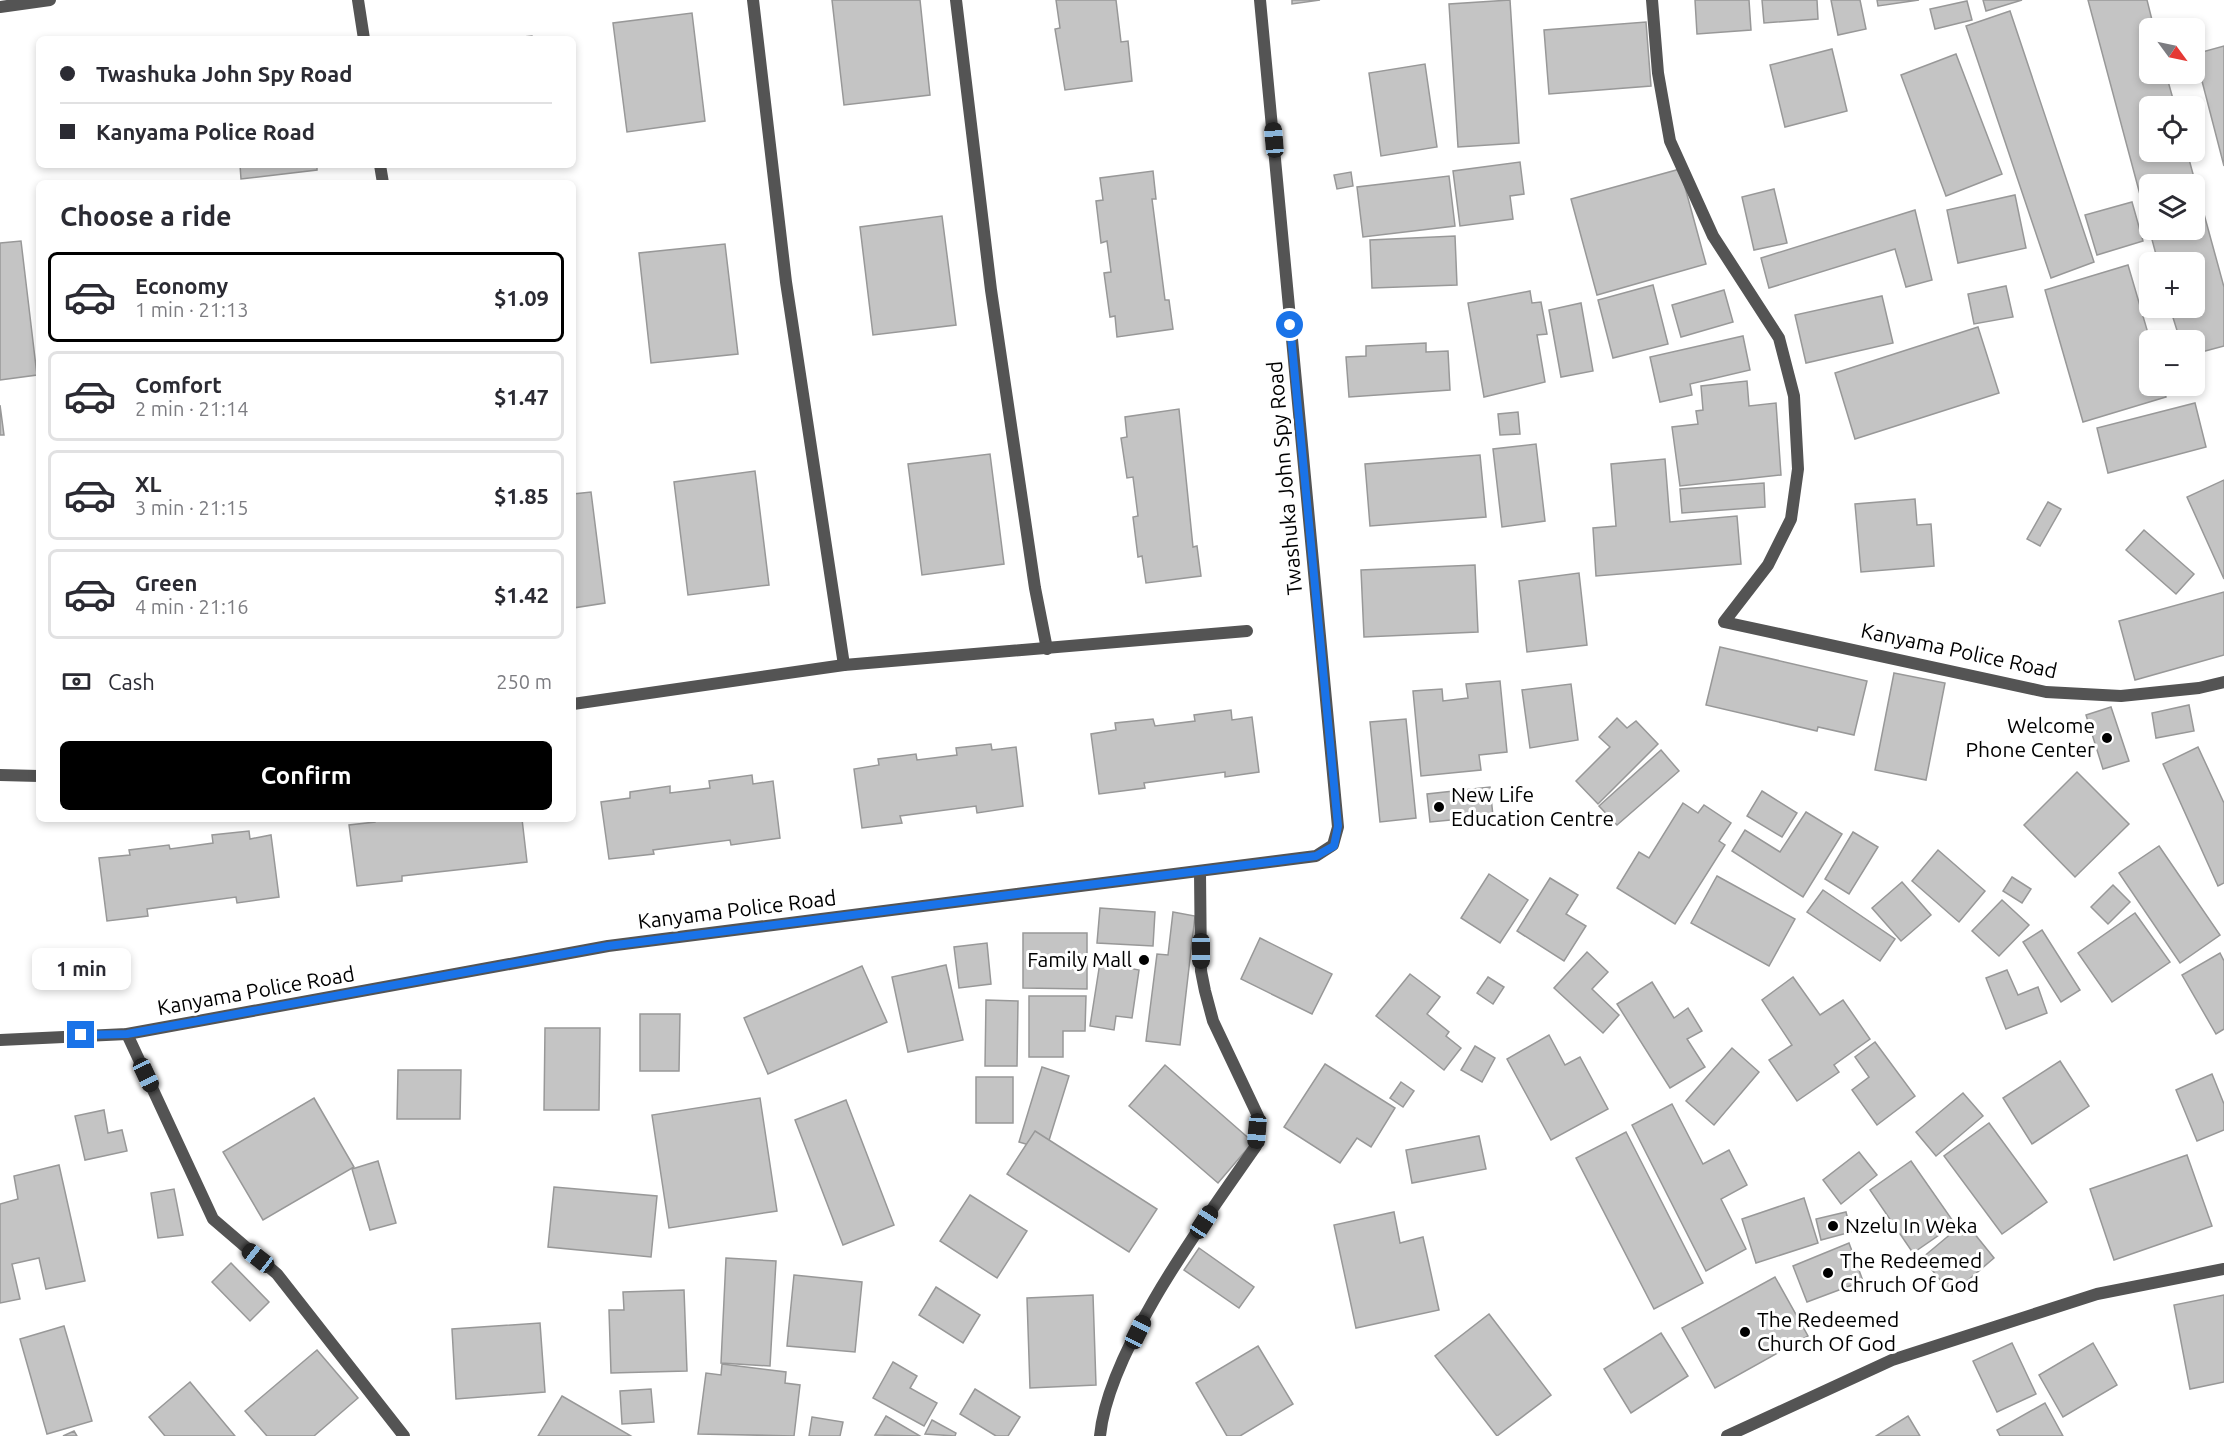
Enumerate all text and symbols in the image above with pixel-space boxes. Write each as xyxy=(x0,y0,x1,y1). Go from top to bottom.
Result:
north arrow xyxy=(2139,18,2205,84)
map controls xyxy=(2139,18,2205,396)
text: Twashuka John Spy Road xyxy=(96,61,352,86)
button: locate xyxy=(2139,96,2205,162)
text: Kanyama Police Road xyxy=(96,119,315,144)
car xyxy=(1263,121,1285,159)
button: layers xyxy=(2139,174,2205,240)
text: Choose a ride xyxy=(60,201,232,231)
button: + xyxy=(2139,252,2205,318)
icon: car xyxy=(63,270,117,324)
text: Economy xyxy=(135,273,228,298)
text: $1.09 xyxy=(494,285,549,310)
text: 1 min · 21:13 xyxy=(135,298,249,321)
route start xyxy=(1276,311,1303,338)
button: − xyxy=(2139,330,2205,396)
street label: Twashuka John Spy Road xyxy=(1262,360,1306,596)
icon: car xyxy=(63,369,117,423)
text: Comfort xyxy=(135,372,222,397)
text: $1.47 xyxy=(494,384,549,409)
text: 2 min · 21:14 xyxy=(135,397,249,420)
icon: car xyxy=(63,468,117,522)
text: XL xyxy=(135,471,162,496)
text: $1.85 xyxy=(494,483,549,508)
text: 3 min · 21:15 xyxy=(135,496,249,519)
icon: car xyxy=(63,567,117,621)
text: Green xyxy=(135,570,197,595)
text: $1.42 xyxy=(494,582,549,607)
text: 4 min · 21:16 xyxy=(135,595,249,618)
street label: Kanyama Police Road xyxy=(1859,618,2059,683)
icon: cash xyxy=(60,665,93,698)
text: Cash xyxy=(108,669,155,694)
text: 250 m xyxy=(496,670,552,693)
place label: Welcome Phone Center xyxy=(1966,713,2095,761)
marker: Welcome Phone Center xyxy=(2100,731,2114,745)
button: Confirm xyxy=(60,741,552,810)
place label: New Life Education Centre xyxy=(1451,782,1614,830)
marker: New Life Education Centre xyxy=(1432,800,1446,814)
street label: Kanyama Police Road xyxy=(636,885,837,933)
car xyxy=(1192,933,1210,969)
place label: Family Mall xyxy=(1027,947,1132,971)
callout: 1 min xyxy=(32,948,130,990)
marker: Family Mall xyxy=(1137,953,1151,967)
text: 1 min xyxy=(56,957,107,980)
street label: Kanyama Police Road xyxy=(155,961,356,1019)
route end xyxy=(67,1021,94,1048)
car xyxy=(130,1055,162,1095)
car xyxy=(1246,1112,1268,1150)
car xyxy=(1187,1202,1221,1242)
place label: Nzelu In Weka xyxy=(1845,1213,1978,1237)
marker: Nzelu In Weka xyxy=(1826,1219,1840,1233)
car xyxy=(238,1240,278,1276)
place label: The Redeemed Chruch Of God xyxy=(1840,1248,1982,1296)
marker: The Redeemed Chruch Of God xyxy=(1821,1266,1835,1280)
place label: The Redeemed Church Of God xyxy=(1757,1307,1899,1355)
car xyxy=(1122,1312,1154,1352)
marker: The Redeemed Church Of God xyxy=(1738,1325,1752,1339)

